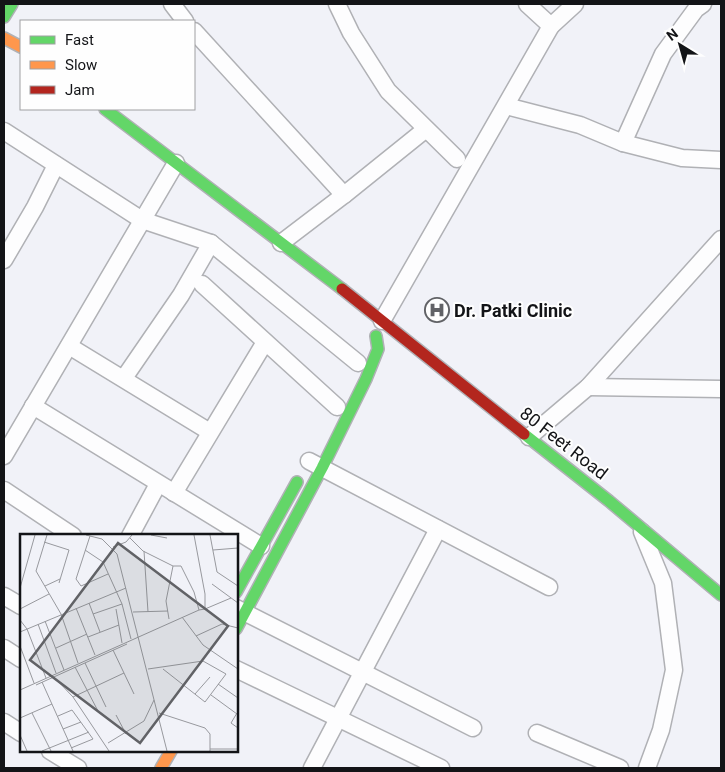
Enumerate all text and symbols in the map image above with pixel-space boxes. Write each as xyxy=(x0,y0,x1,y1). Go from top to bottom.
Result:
legend xyxy=(20,20,195,110)
north arrow xyxy=(655,20,705,70)
text: N xyxy=(663,25,681,44)
text: Fast xyxy=(65,31,94,49)
text: Slow xyxy=(65,56,97,74)
text: Jam xyxy=(65,81,95,99)
hospital icon: Dr. Patki Clinic xyxy=(424,297,450,323)
place label: Dr. Patki Clinic xyxy=(454,300,572,321)
street label: 80 Feet Road xyxy=(516,402,612,484)
inset map xyxy=(20,534,238,752)

